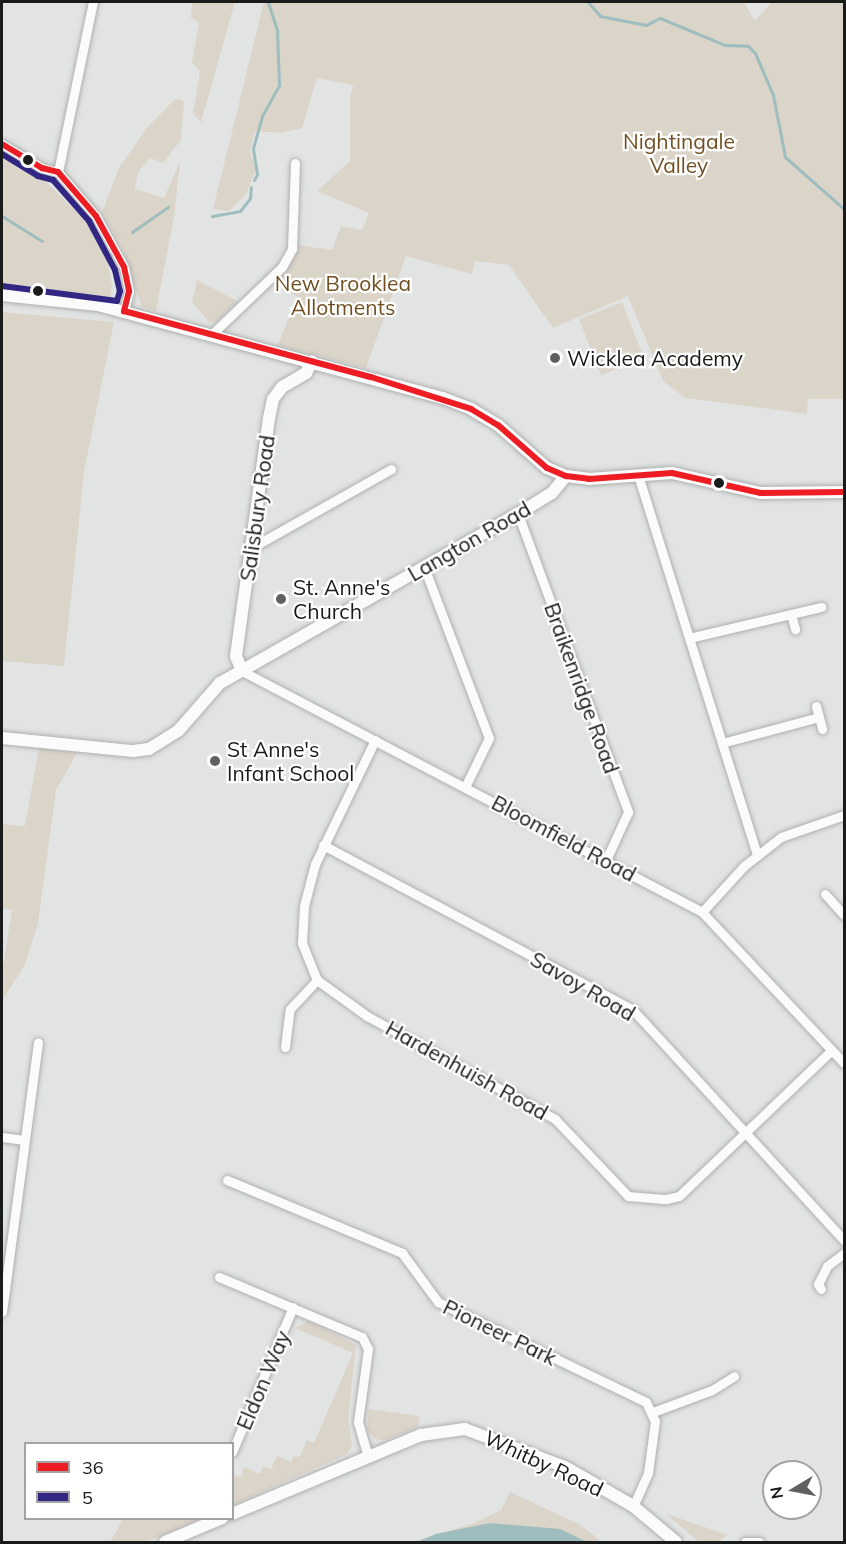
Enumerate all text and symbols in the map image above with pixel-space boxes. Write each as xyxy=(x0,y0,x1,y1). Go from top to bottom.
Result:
park label: Nightingale Valley xyxy=(623,128,735,178)
unlabelled marker xyxy=(22,154,34,166)
park label: New Brooklea Allotments xyxy=(275,270,411,320)
unlabelled marker xyxy=(32,285,44,297)
place label: Wicklea Academy xyxy=(567,345,743,371)
marker: Wicklea Academy xyxy=(548,351,562,365)
street label: Salisbury Road xyxy=(234,433,280,583)
unlabelled marker xyxy=(713,477,725,489)
street label: Langton Road xyxy=(403,496,535,586)
place label: St. Anne's Church xyxy=(293,574,390,624)
marker: St. Anne's Church xyxy=(274,592,288,606)
street label: Braikenridge Road xyxy=(539,599,625,777)
place label: St Anne's Infant School xyxy=(227,736,354,786)
marker: St Anne's Infant School xyxy=(208,754,222,768)
street label: Bloomfield Road xyxy=(488,789,640,887)
street label: Savoy Road xyxy=(526,946,640,1026)
street label: Hardenhuish Road xyxy=(381,1015,553,1125)
street label: Pioneer Park xyxy=(439,1294,561,1370)
street label: Eldon Way xyxy=(231,1327,295,1433)
street label: Whitby Road xyxy=(480,1424,608,1502)
legend xyxy=(24,1442,234,1520)
text: 36 xyxy=(82,1456,104,1479)
north arrow xyxy=(762,1460,822,1520)
text: N xyxy=(765,1485,787,1500)
text: 5 xyxy=(82,1486,93,1509)

